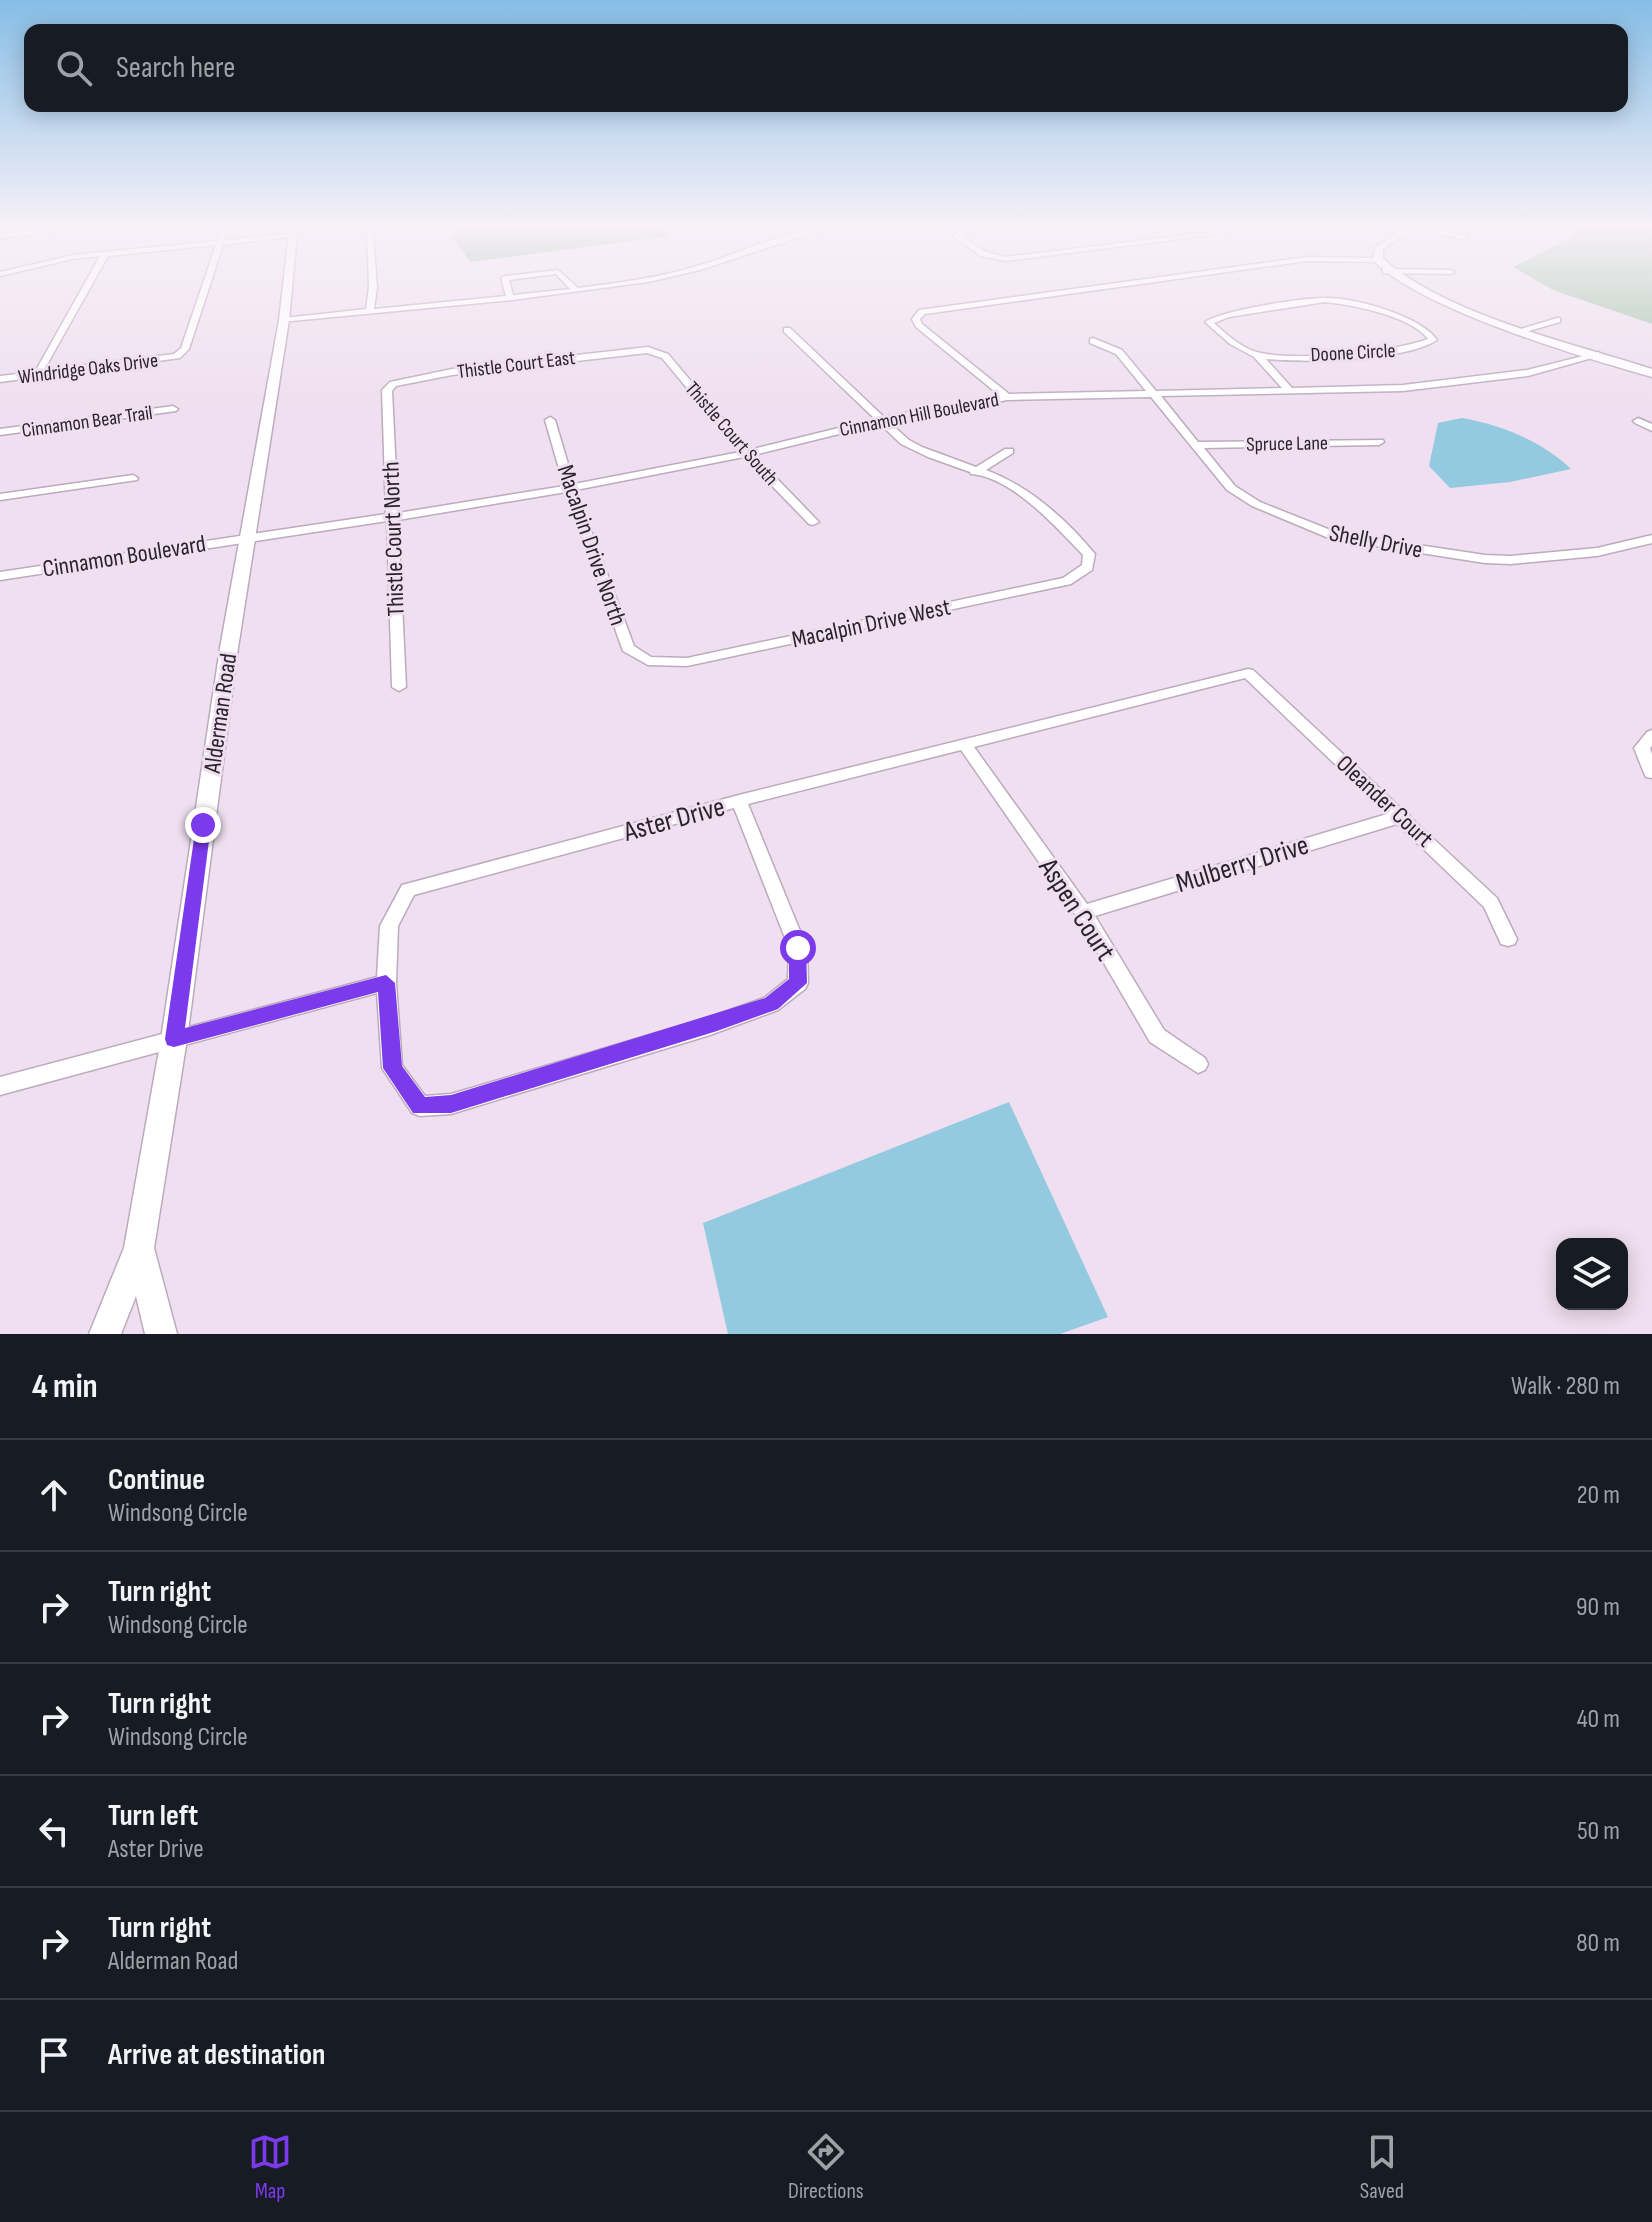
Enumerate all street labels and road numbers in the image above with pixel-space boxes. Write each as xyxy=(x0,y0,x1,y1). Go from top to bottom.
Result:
street label: Doone Circle xyxy=(1310,339,1396,367)
street label: Thistle Court East xyxy=(456,346,577,384)
street label: Windridge Oaks Drive xyxy=(17,349,159,389)
street label: Thistle Court South xyxy=(680,377,783,490)
street label: Cinnamon Hill Boulevard xyxy=(838,388,1001,442)
street label: Cinnamon Bear Trail xyxy=(20,401,154,443)
street label: Spruce Lane xyxy=(1246,431,1328,457)
street label: Thistle Court North xyxy=(376,461,411,617)
street label: Macalpin Drive North xyxy=(551,461,633,629)
street label: Shelly Drive xyxy=(1327,518,1425,565)
street label: Cinnamon Boulevard xyxy=(41,529,208,584)
street label: Macalpin Drive West xyxy=(789,593,953,654)
street label: Alderman Road xyxy=(198,651,243,776)
street label: Oleander Court xyxy=(1330,749,1439,853)
street label: Aster Drive xyxy=(619,790,728,849)
street label: Mulberry Drive xyxy=(1172,829,1313,900)
street label: Aspen Court xyxy=(1031,852,1122,967)

